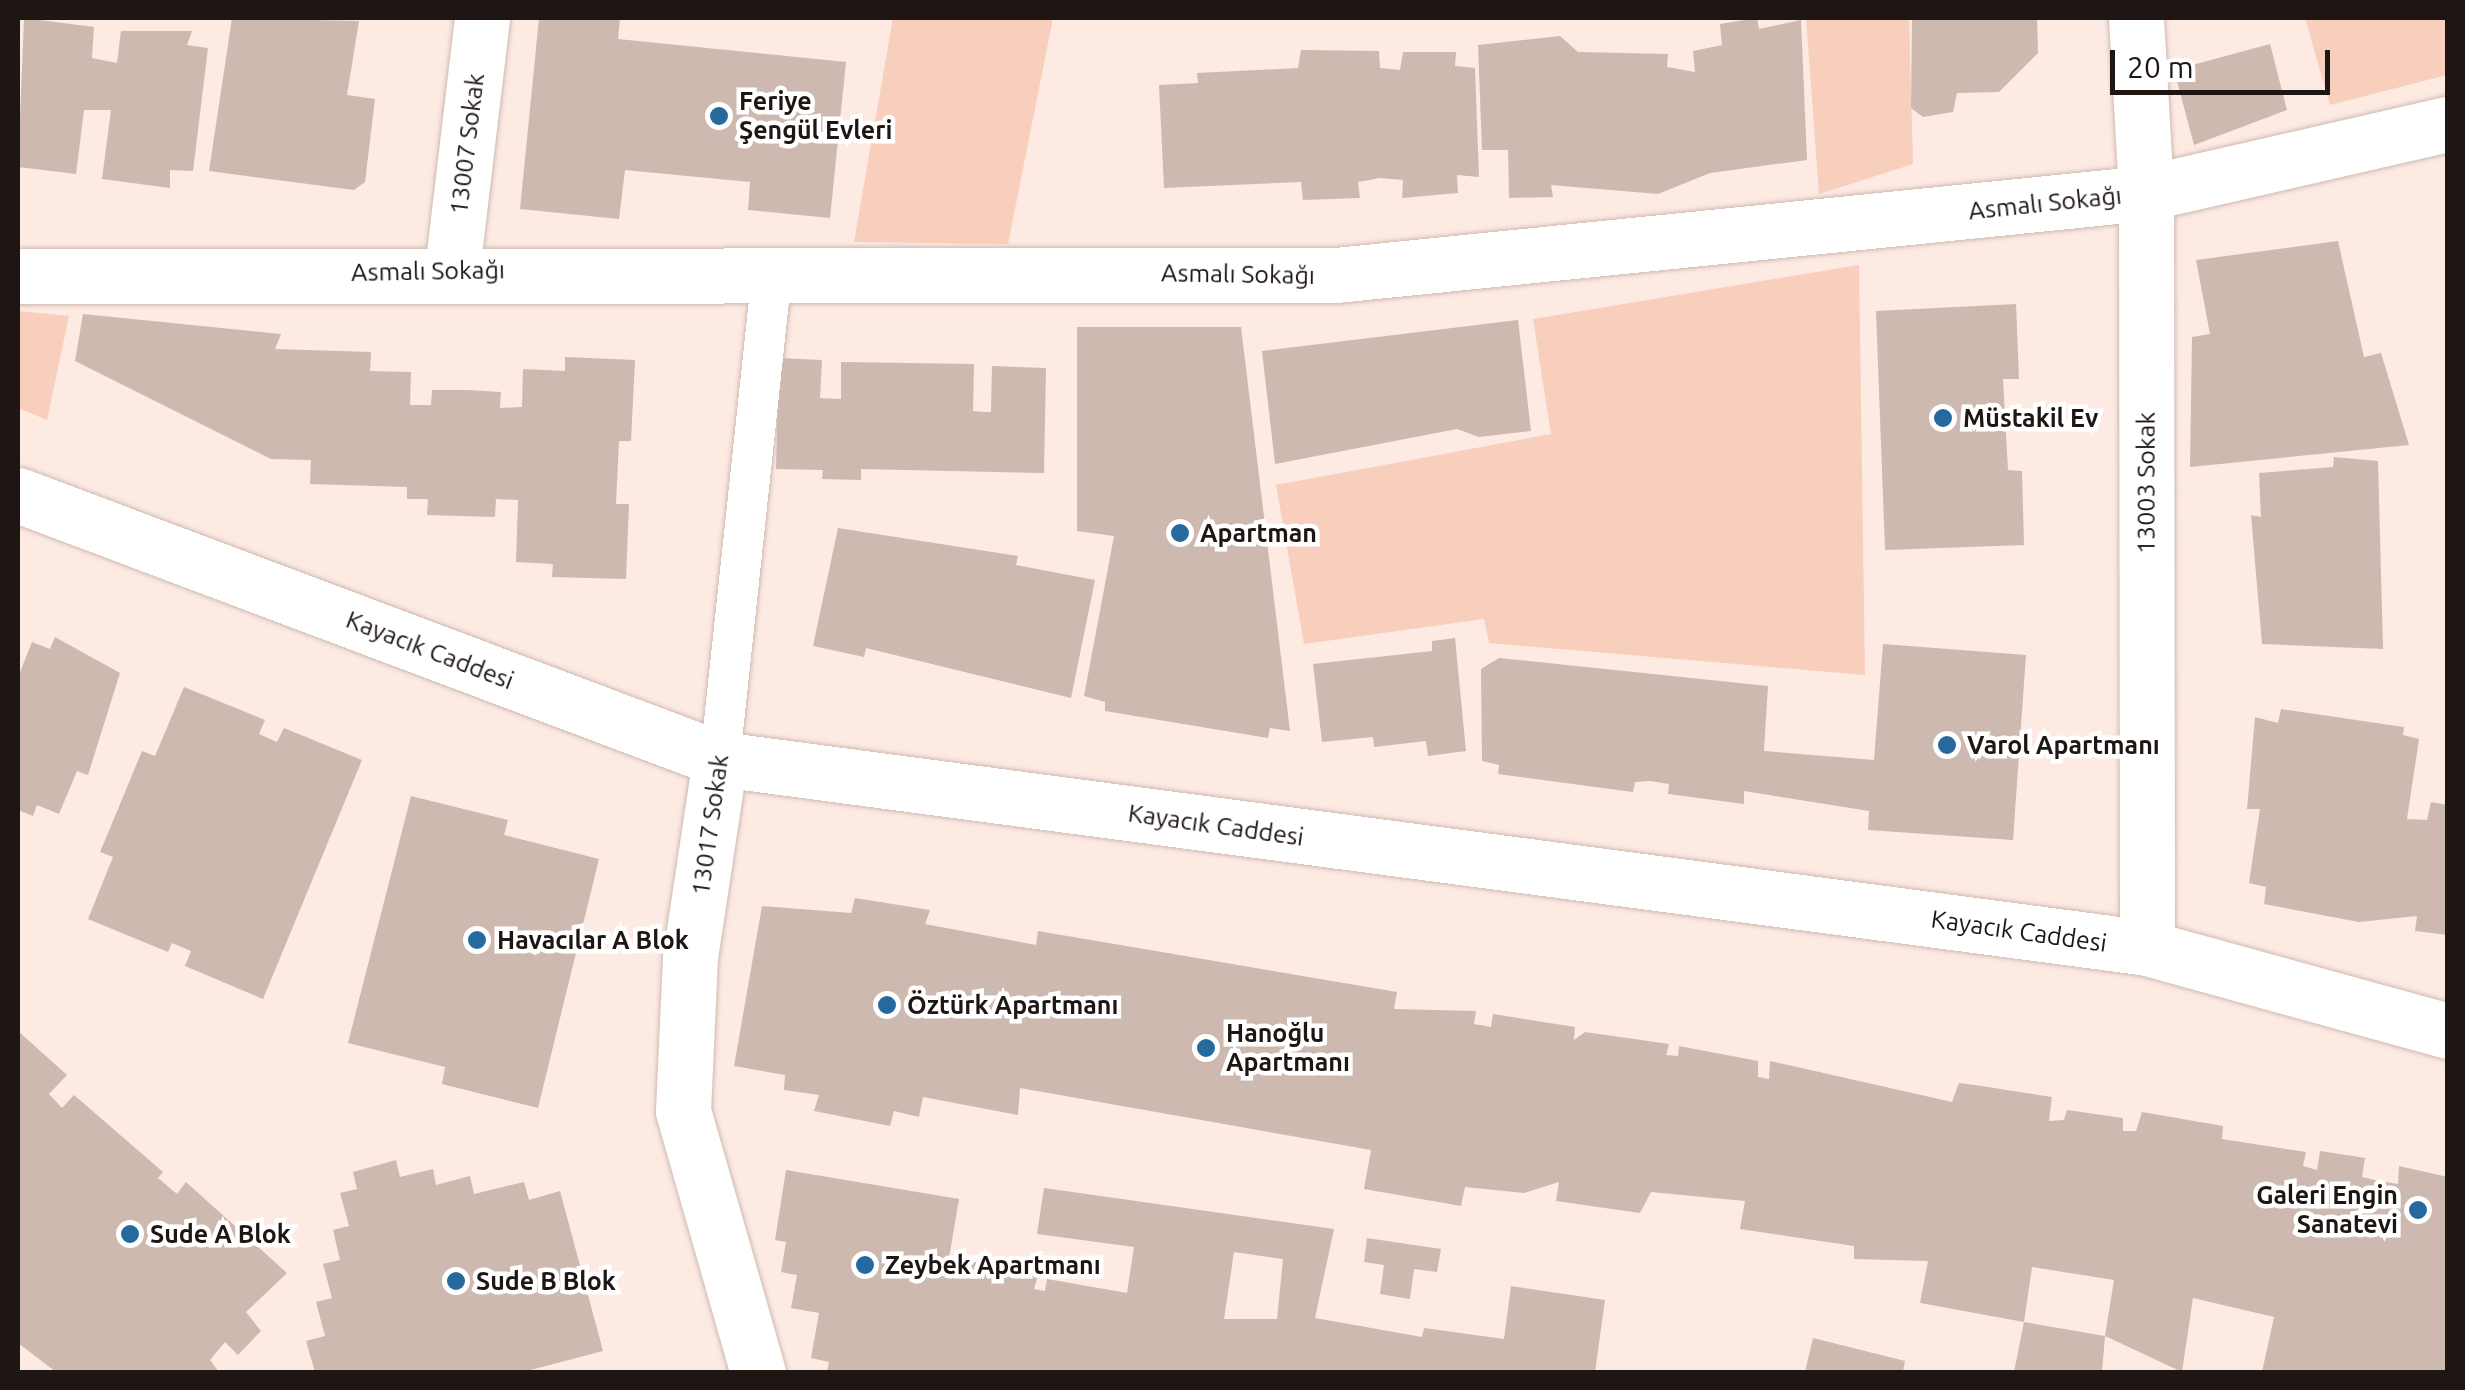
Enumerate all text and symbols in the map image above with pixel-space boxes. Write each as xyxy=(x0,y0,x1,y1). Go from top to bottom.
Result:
scale bar xyxy=(2115,30,2335,92)
text: 20 m xyxy=(2127,50,2194,84)
street label: 13007 Sokak xyxy=(443,72,491,216)
place label: Feriye Şengül Evleri xyxy=(739,87,892,146)
marker: Feriye Şengül Evleri xyxy=(708,105,730,127)
street label: Asmalı Sokağı xyxy=(1967,180,2123,226)
street label: Asmalı Sokağı xyxy=(351,255,505,287)
street label: Asmalı Sokağı xyxy=(1161,258,1315,290)
place label: Müstakil Ev xyxy=(1963,403,2098,433)
marker: Müstakil Ev xyxy=(1932,407,1954,429)
street label: 13003 Sokak xyxy=(2131,412,2161,554)
place label: Apartman xyxy=(1200,518,1317,548)
marker: Apartman xyxy=(1169,522,1191,544)
street label: Kayacık Caddesi xyxy=(342,604,518,696)
place label: Varol Apartmanı xyxy=(1967,730,2160,760)
marker: Varol Apartmanı xyxy=(1936,734,1958,756)
street label: 13017 Sokak xyxy=(685,753,735,897)
street label: Kayacık Caddesi xyxy=(1126,798,1306,852)
street label: Kayacık Caddesi xyxy=(1929,904,2109,958)
place label: Havacılar A Blok xyxy=(497,925,689,955)
marker: Havacılar A Blok xyxy=(466,929,488,951)
place label: Öztürk Apartmanı xyxy=(907,990,1118,1020)
marker: Öztürk Apartmanı xyxy=(876,994,898,1016)
place label: Hanoğlu Apartmanı xyxy=(1226,1019,1350,1078)
marker: Hanoğlu Apartmanı xyxy=(1195,1037,1217,1059)
place label: Galeri Engin Sanatevi xyxy=(2256,1181,2398,1240)
marker: Galeri Engin Sanatevi xyxy=(2407,1199,2429,1221)
place label: Sude A Blok xyxy=(150,1219,291,1249)
marker: Sude A Blok xyxy=(119,1223,141,1245)
place label: Zeybek Apartmanı xyxy=(885,1250,1101,1280)
marker: Zeybek Apartmanı xyxy=(854,1254,876,1276)
place label: Sude B Blok xyxy=(476,1266,616,1296)
marker: Sude B Blok xyxy=(445,1270,467,1292)

